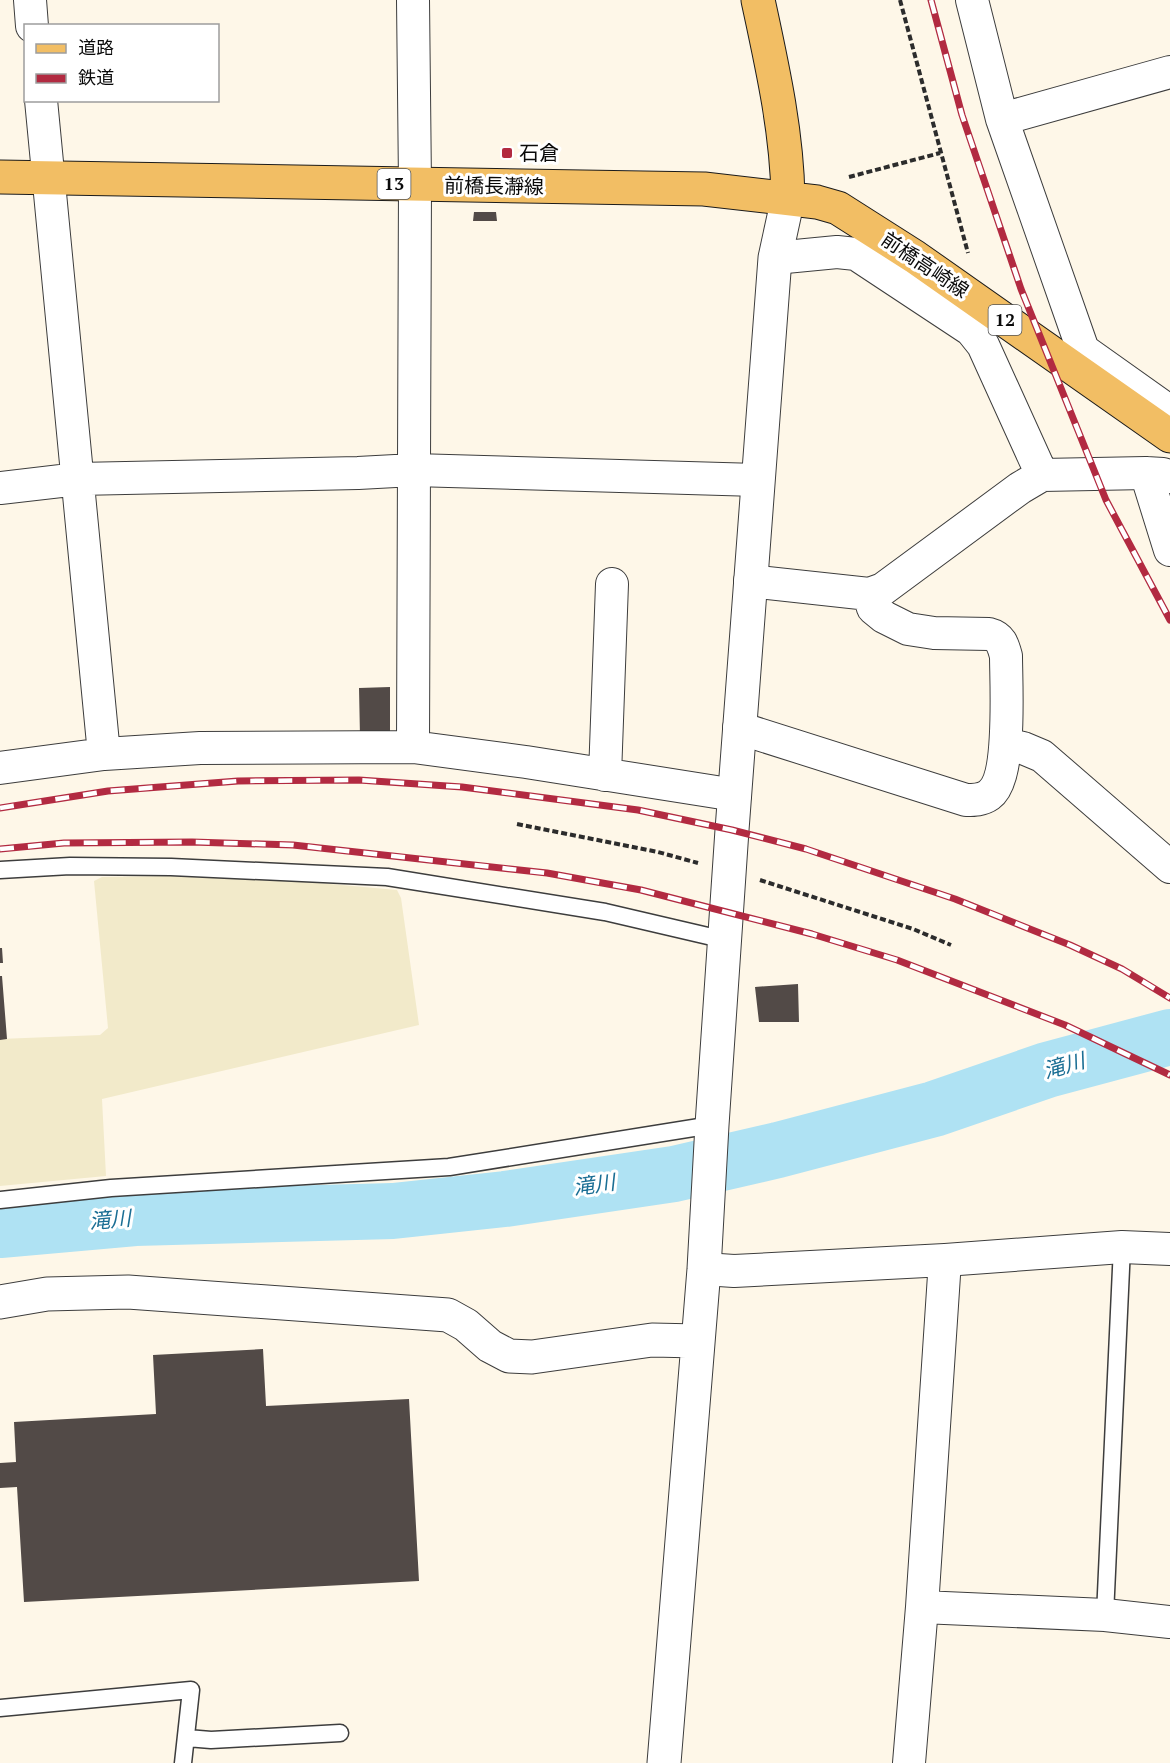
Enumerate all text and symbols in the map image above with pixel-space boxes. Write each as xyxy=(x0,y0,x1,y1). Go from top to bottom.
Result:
legend xyxy=(24,24,219,102)
text: 道路 xyxy=(78,35,114,59)
text: 鉄道 xyxy=(78,65,114,89)
place label: 石倉 xyxy=(519,139,559,166)
marker: 石倉 xyxy=(500,146,514,160)
road number: 13 xyxy=(378,169,410,199)
street label: 前橋長瀞線 xyxy=(444,171,544,200)
street label: 前橋高崎線 xyxy=(876,225,974,304)
road number: 12 xyxy=(988,305,1022,335)
water label: 滝川 xyxy=(1040,1045,1090,1084)
water label: 滝川 xyxy=(571,1167,619,1201)
water label: 滝川 xyxy=(88,1203,134,1235)

